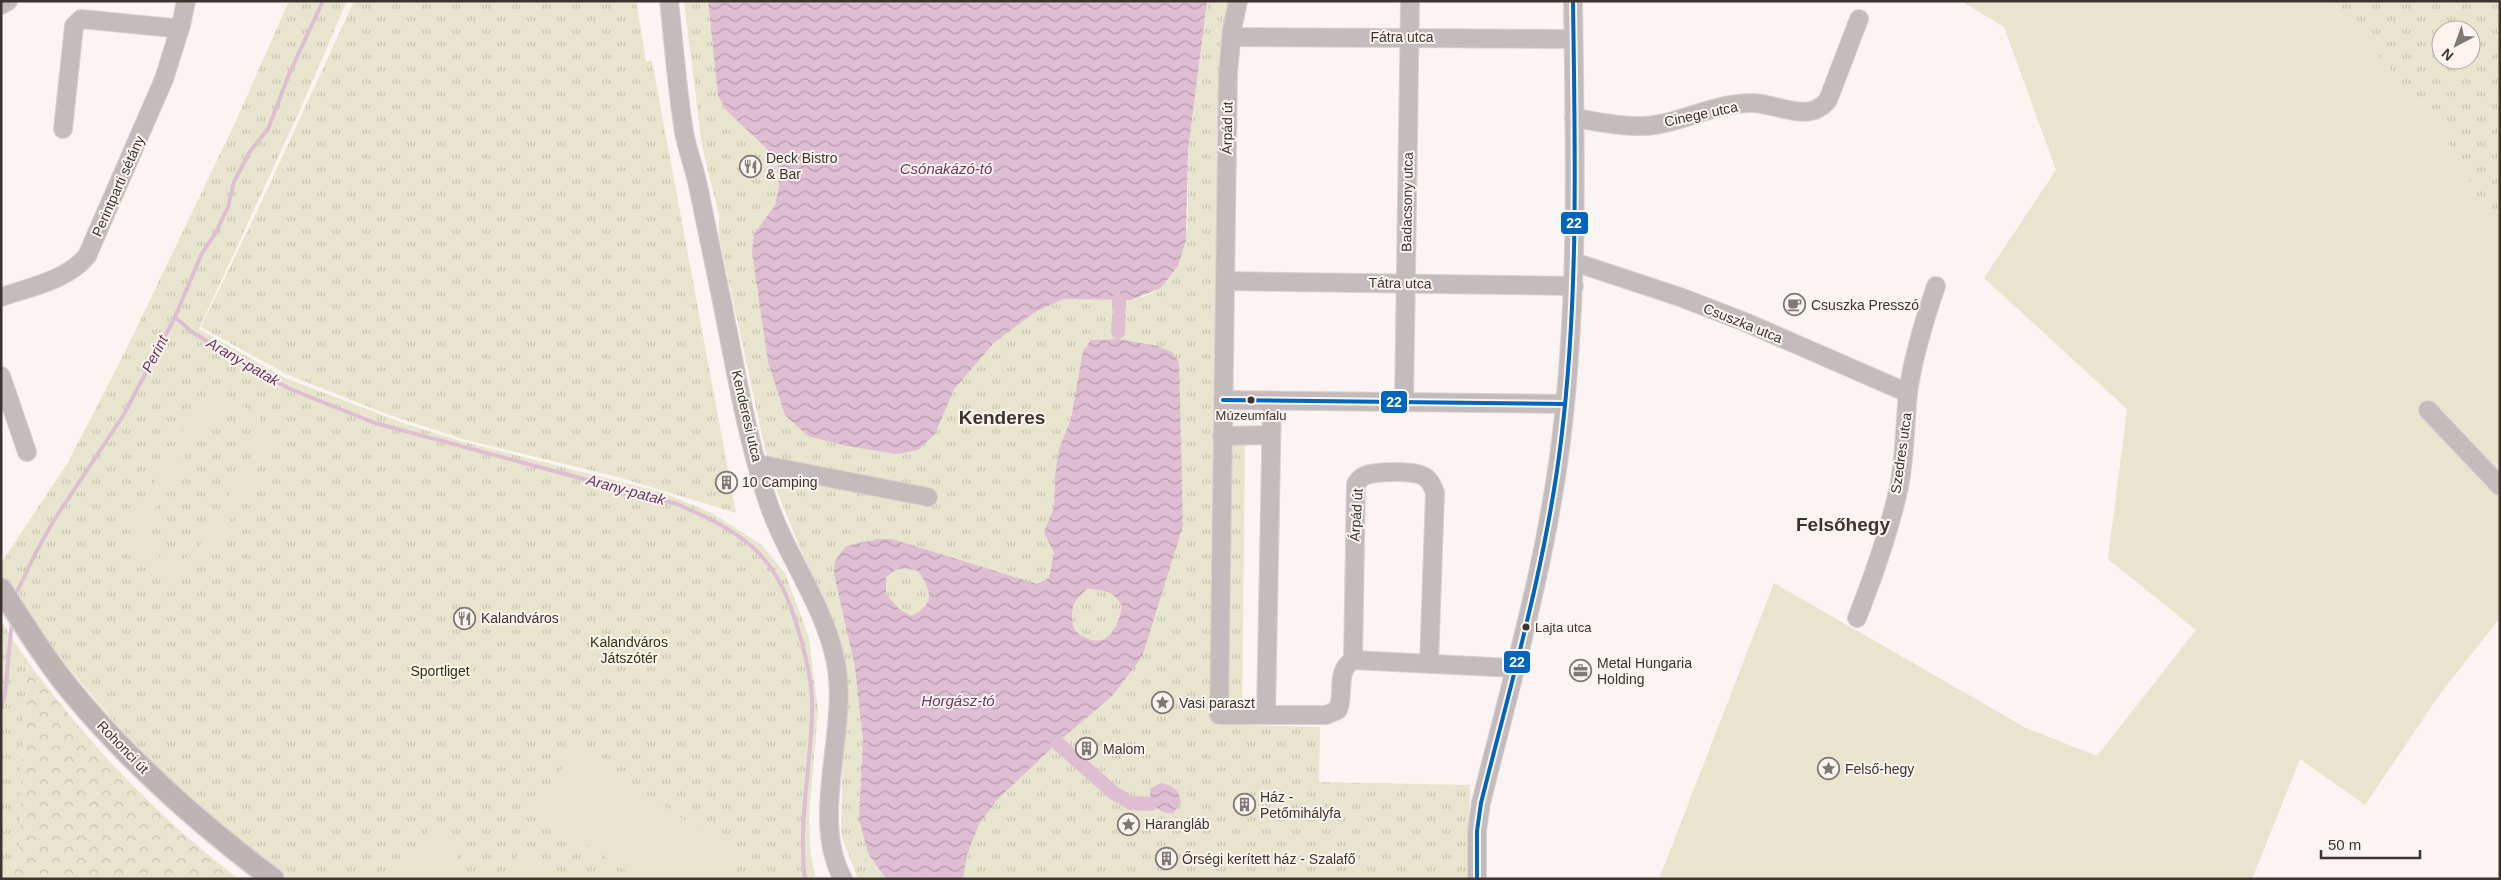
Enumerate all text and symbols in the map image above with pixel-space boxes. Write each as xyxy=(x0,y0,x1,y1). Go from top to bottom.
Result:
north arrow xyxy=(2431,20,2481,70)
street label: Fátra utca xyxy=(1370,29,1434,45)
text: N xyxy=(2438,45,2457,64)
street label: Cinege utca xyxy=(1663,98,1739,130)
street label: Árpád út xyxy=(1219,101,1235,155)
street label: Perintparti sétány xyxy=(89,133,147,239)
place label: Deck Bistro & Bar xyxy=(766,150,838,182)
street label: Badacsony utca xyxy=(1398,152,1416,252)
restaurant icon: Deck Bistro & Bar xyxy=(738,154,762,178)
water label: Csónakázó-tó xyxy=(900,160,992,177)
line badge: 22 xyxy=(1560,211,1589,235)
text: 22 xyxy=(1566,215,1582,231)
street label: Tátra utca xyxy=(1368,274,1432,292)
cafe icon: Csuszka Presszó xyxy=(1783,293,1807,317)
place label: Csuszka Presszó xyxy=(1811,297,1919,313)
street label: Csuszka utca xyxy=(1701,300,1785,346)
water label: Perint xyxy=(138,332,171,375)
water label: Arany-patak xyxy=(203,333,284,390)
street label: Kenderesi utca xyxy=(729,369,765,464)
line badge: 22 xyxy=(1380,390,1408,414)
text: 22 xyxy=(1386,394,1402,410)
marker: Múzeumfalu xyxy=(1246,395,1256,405)
district label: Kenderes xyxy=(959,407,1045,428)
place label: Múzeumfalu xyxy=(1216,408,1286,423)
street label: Szedres utca xyxy=(1887,411,1915,495)
building icon: 10 Camping xyxy=(714,470,738,494)
water label: Arany-patak xyxy=(584,471,669,509)
place label: 10 Camping xyxy=(742,474,818,490)
street label: Árpád út xyxy=(1346,488,1366,542)
district label: Felsőhegy xyxy=(1796,514,1890,535)
restaurant icon: Kalandváros xyxy=(453,606,477,630)
place label: Kalandváros xyxy=(481,610,559,626)
place label: Lajta utca xyxy=(1535,620,1592,635)
marker: Lajta utca xyxy=(1521,622,1531,632)
park label: Kalandváros Játszótér xyxy=(590,634,668,666)
line badge: 22 xyxy=(1503,650,1531,674)
text: 22 xyxy=(1509,654,1525,670)
place label: Metal Hungaria Holding xyxy=(1597,655,1692,687)
office icon: Metal Hungaria Holding xyxy=(1569,659,1593,683)
park label: Sportliget xyxy=(410,663,470,679)
place icon: Vasi paraszt xyxy=(1151,691,1175,715)
water label: Horgász-tó xyxy=(921,692,995,709)
place label: Vasi paraszt xyxy=(1179,695,1255,711)
street label: Rohonci út xyxy=(94,717,152,777)
building icon: Malom xyxy=(1075,737,1099,761)
place label: Malom xyxy=(1103,741,1145,757)
place icon: Felső-hegy xyxy=(1817,757,1841,781)
place label: Felső-hegy xyxy=(1845,761,1914,777)
place label: Ház - Petőmihályfa xyxy=(1260,789,1341,821)
building icon: Ház - Petőmihályfa xyxy=(1232,793,1256,817)
place icon: Harangláb xyxy=(1117,812,1141,836)
place label: Harangláb xyxy=(1145,816,1210,832)
scale bar xyxy=(2321,828,2420,860)
text: 50 m xyxy=(2328,836,2361,853)
building icon: Őrségi kerített ház - Szalafő xyxy=(1154,847,1178,871)
place label: Őrségi kerített ház - Szalafő xyxy=(1182,851,1356,867)

